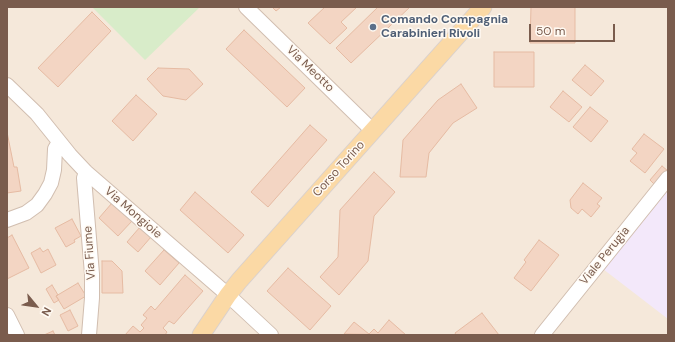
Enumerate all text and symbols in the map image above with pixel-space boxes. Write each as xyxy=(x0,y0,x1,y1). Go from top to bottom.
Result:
place label: Comando Compagnia Carabinieri Rivoli xyxy=(381,13,508,41)
scale bar xyxy=(531,16,617,42)
marker: Comando Compagnia Carabinieri Rivoli xyxy=(368,22,378,32)
text: 50 m xyxy=(536,23,565,39)
street label: Via Meotto xyxy=(283,43,337,95)
street label: Corso Torino xyxy=(310,138,368,200)
street label: Via Mongioie xyxy=(101,184,165,242)
street label: Viale Perugia xyxy=(577,224,633,288)
street label: Via Fiume xyxy=(81,225,99,281)
north arrow xyxy=(16,286,56,326)
text: N xyxy=(38,305,55,319)

